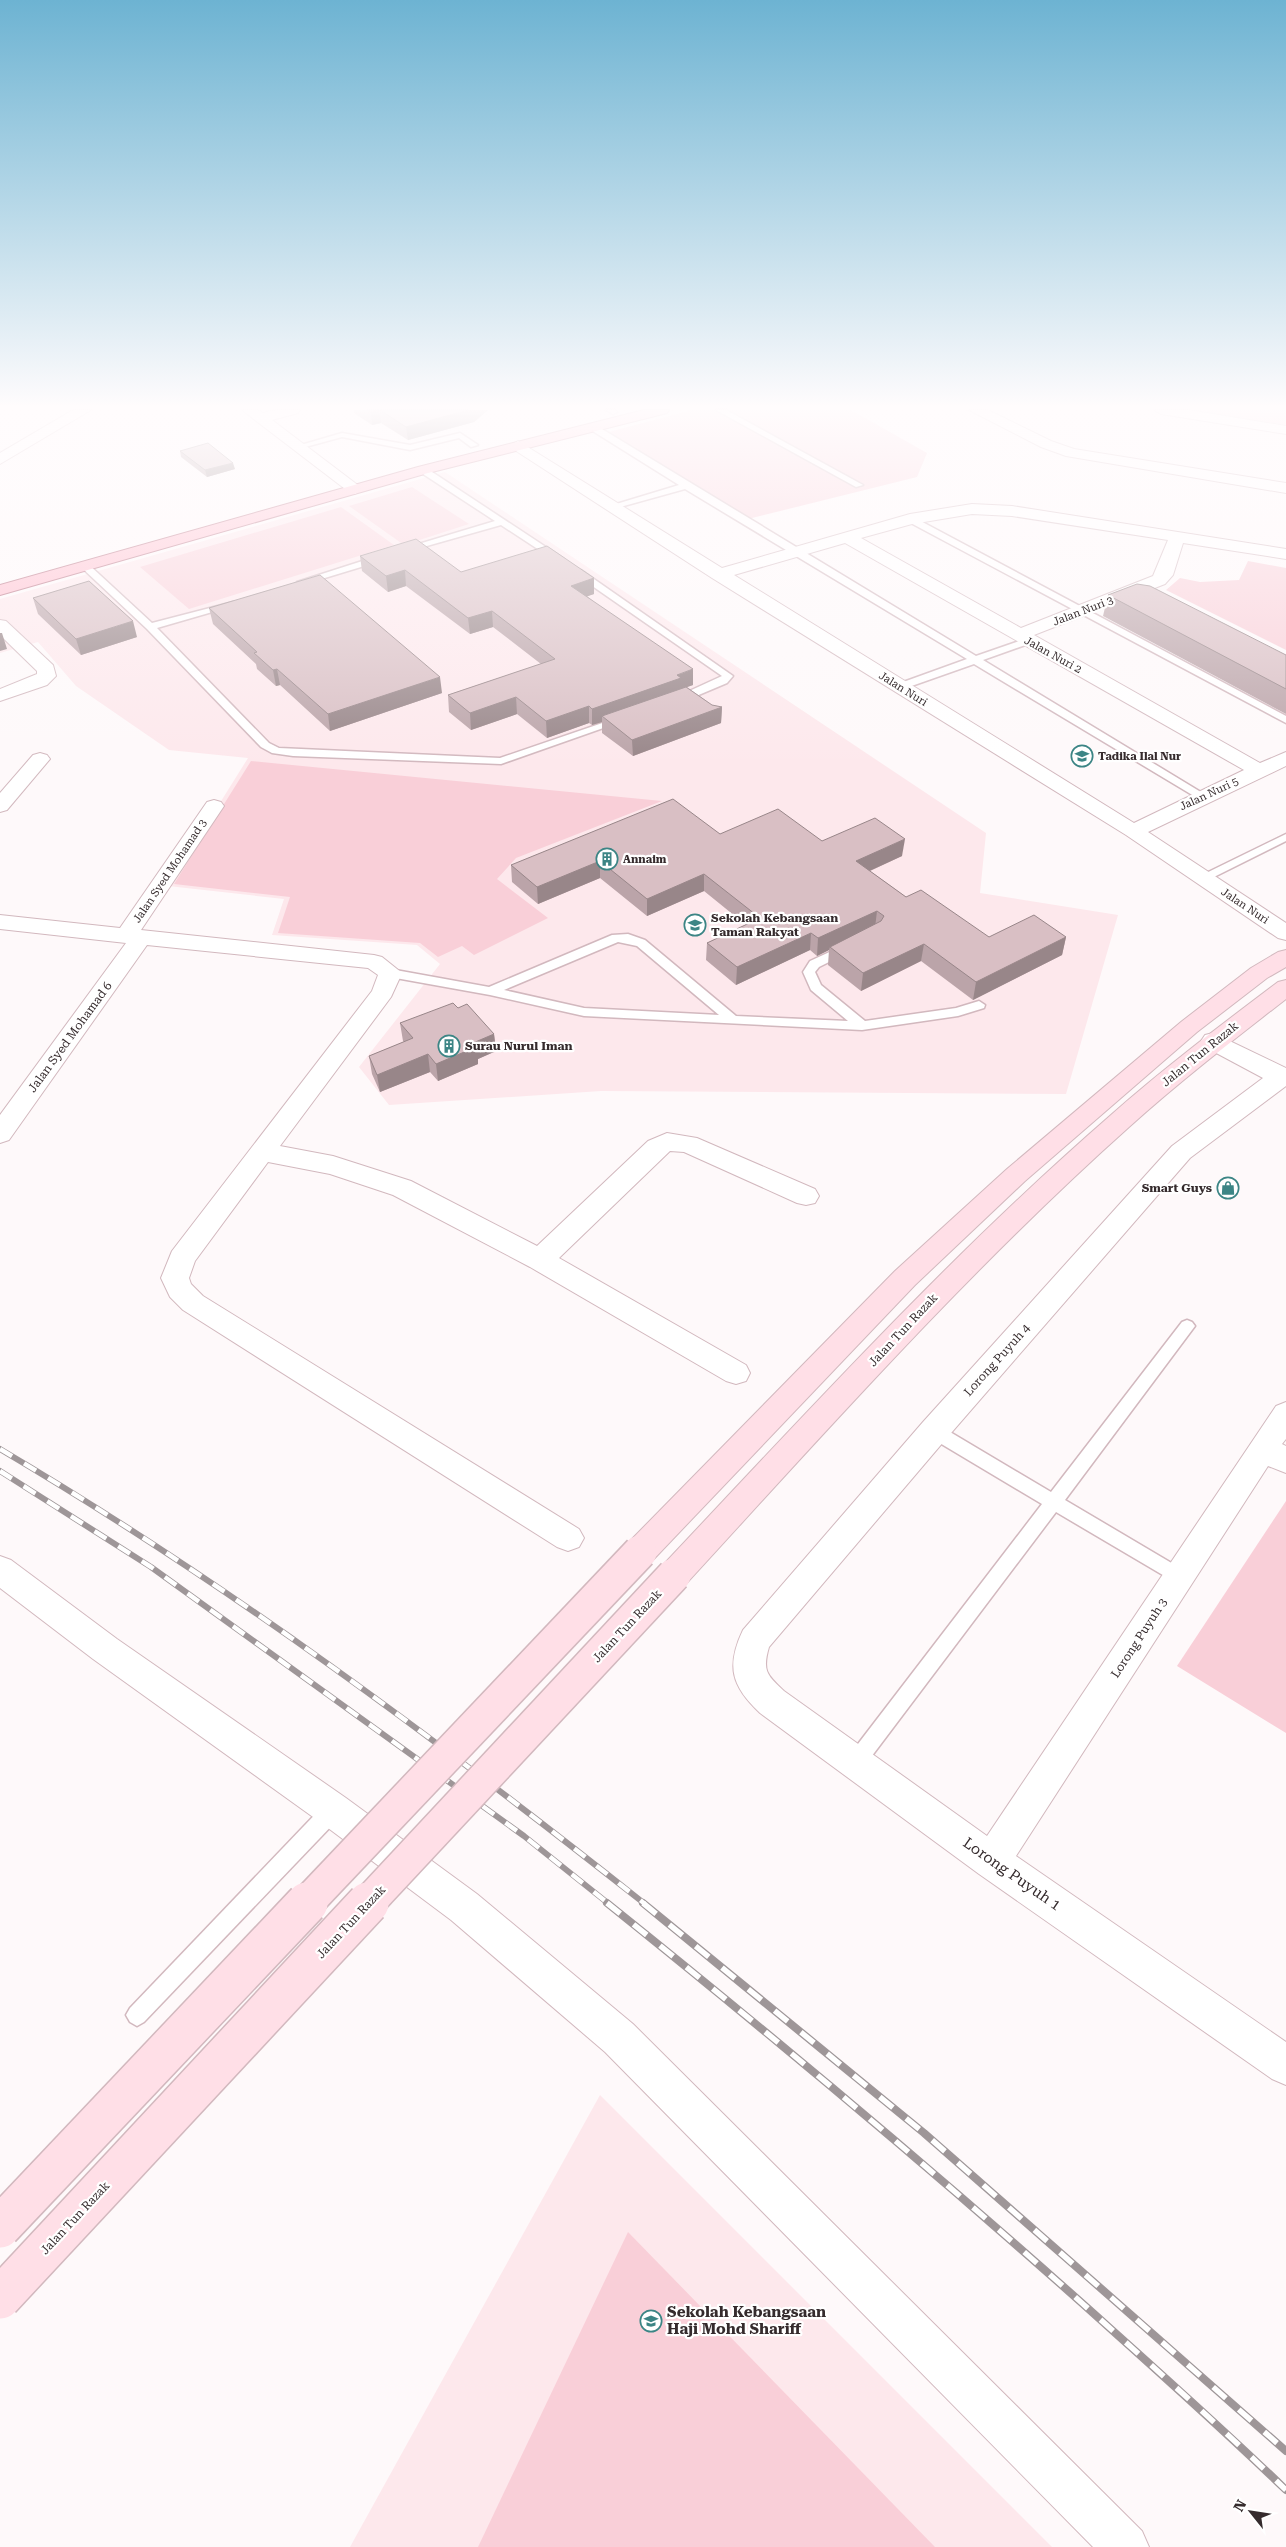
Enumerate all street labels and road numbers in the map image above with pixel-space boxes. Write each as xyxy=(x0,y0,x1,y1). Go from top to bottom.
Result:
street label: Jalan Nuri 3 xyxy=(1051,594,1115,628)
street label: Jalan Nuri 2 xyxy=(1022,634,1084,676)
street label: Jalan Nuri xyxy=(876,669,930,709)
street label: Jalan Nuri 5 xyxy=(1177,775,1241,813)
street label: Jalan Syed Mohamad 3 xyxy=(130,817,210,925)
street label: Jalan Nuri xyxy=(1219,885,1272,927)
street label: Jalan Syed Mohamad 6 xyxy=(25,979,115,1095)
street label: Jalan Tun Razak xyxy=(1159,1019,1241,1089)
street label: Jalan Tun Razak xyxy=(866,1290,941,1369)
street label: Lorong Puyuh 4 xyxy=(961,1321,1033,1399)
street label: Jalan Tun Razak xyxy=(590,1586,665,1665)
street label: Lorong Puyuh 3 xyxy=(1108,1595,1170,1680)
street label: Lorong Puyuh 1 xyxy=(960,1834,1064,1914)
street label: Jalan Tun Razak xyxy=(314,1882,389,1961)
street label: Jalan Tun Razak xyxy=(38,2178,113,2257)

